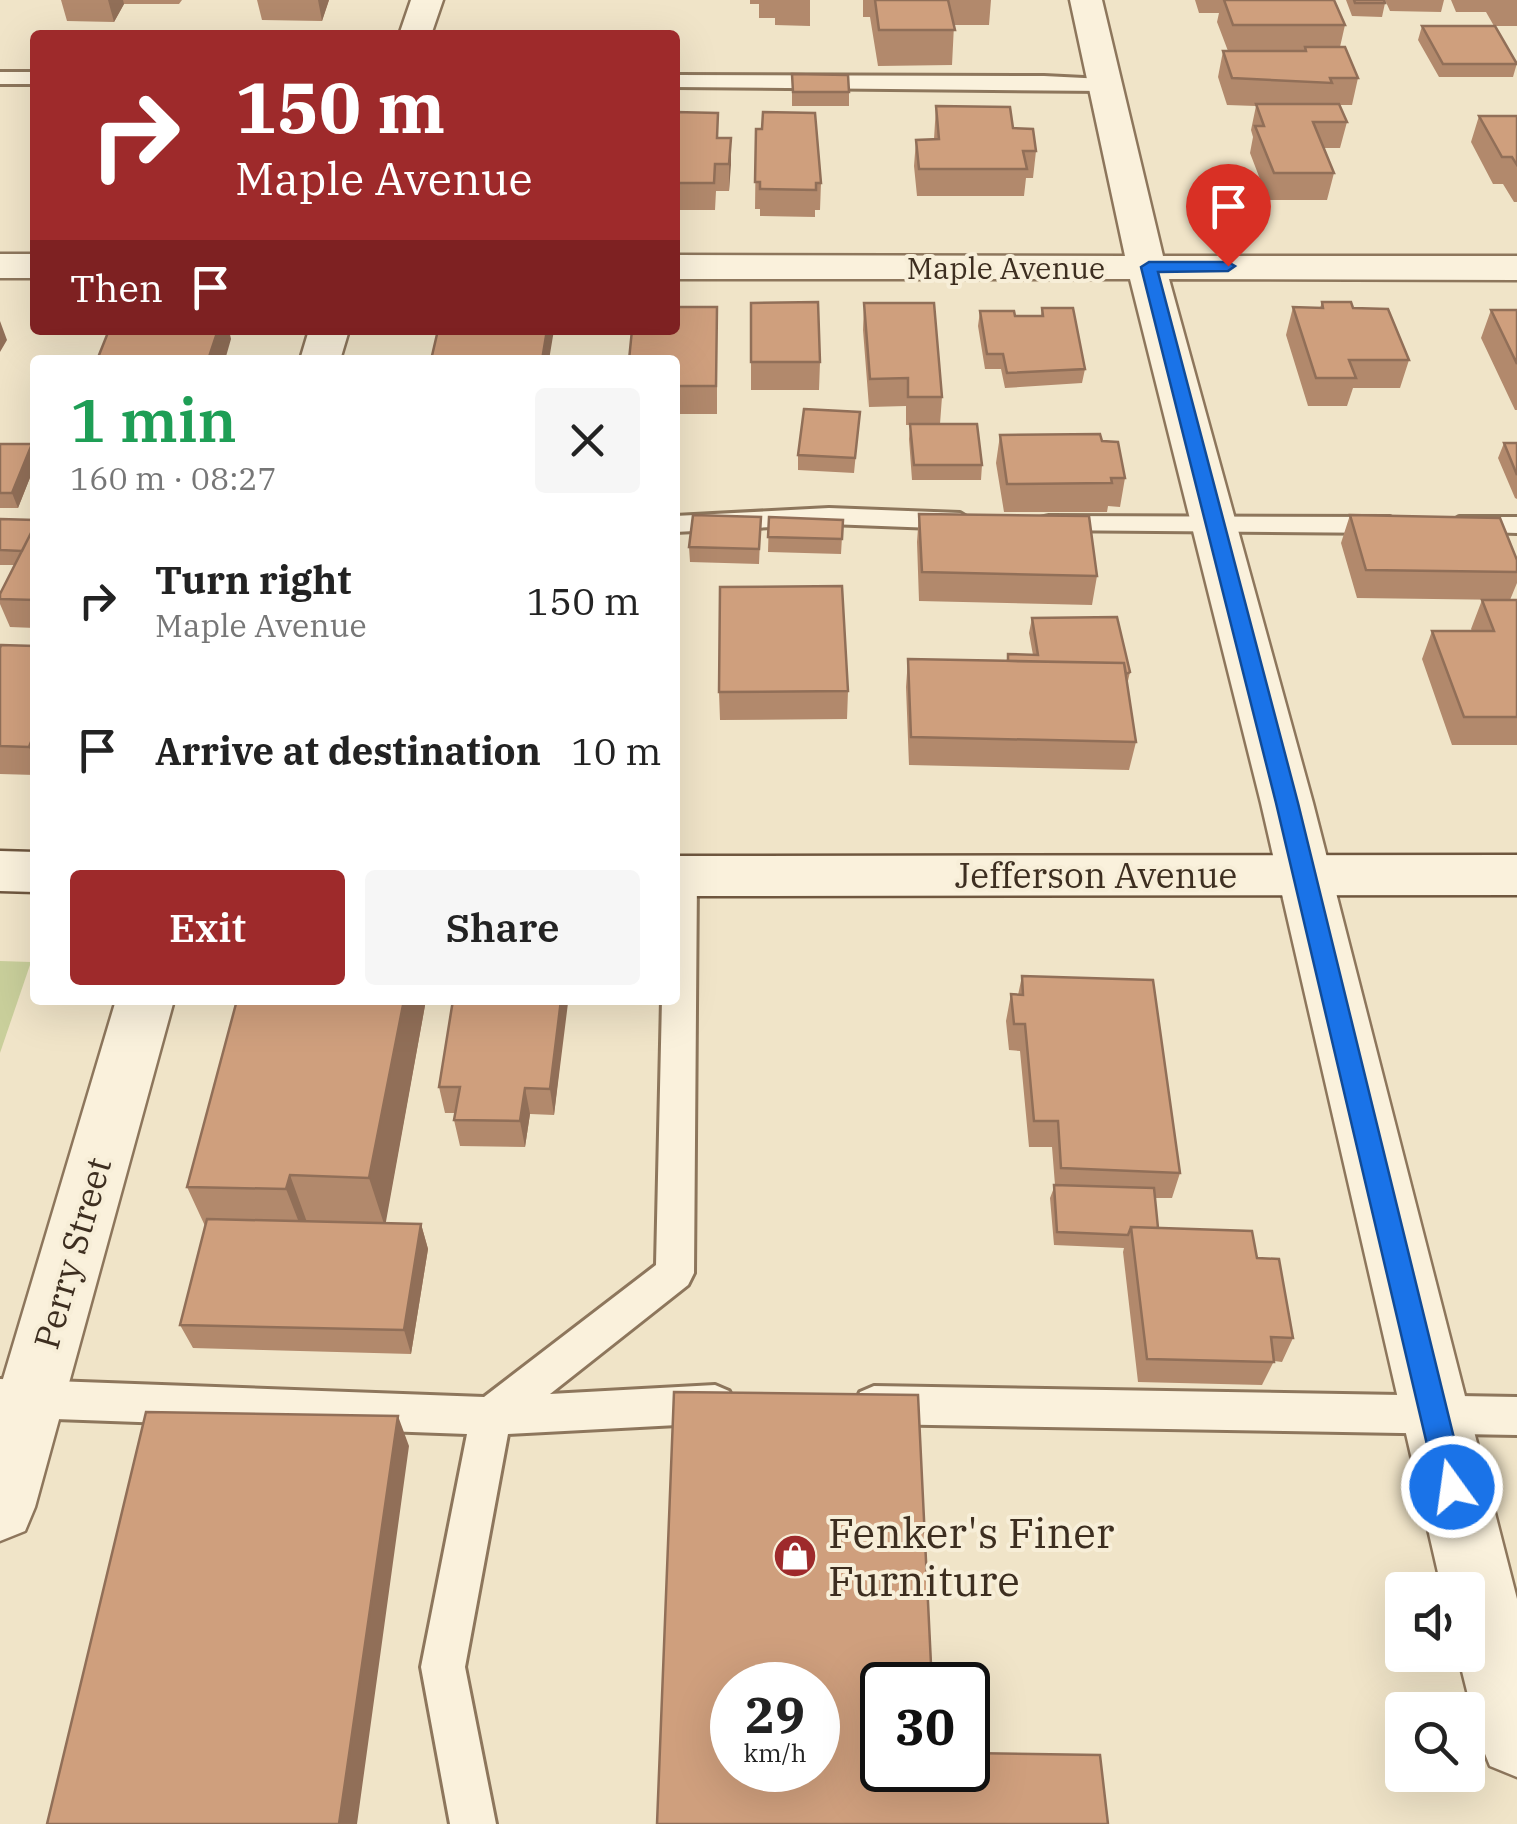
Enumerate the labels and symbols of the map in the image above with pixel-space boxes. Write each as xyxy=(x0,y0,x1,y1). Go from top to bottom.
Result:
pin xyxy=(1186,164,1271,267)
street label: Maple Avenue xyxy=(907,248,1105,287)
street label: Jefferson Avenue xyxy=(955,852,1237,898)
street label: Perry Street xyxy=(23,1152,121,1354)
position arrow xyxy=(1400,1435,1504,1539)
place label: Fenker's Finer Furniture xyxy=(828,1505,1115,1608)
shop icon: Fenker's Finer Furniture xyxy=(772,1533,818,1579)
speed limit sign: 30 xyxy=(860,1662,990,1792)

